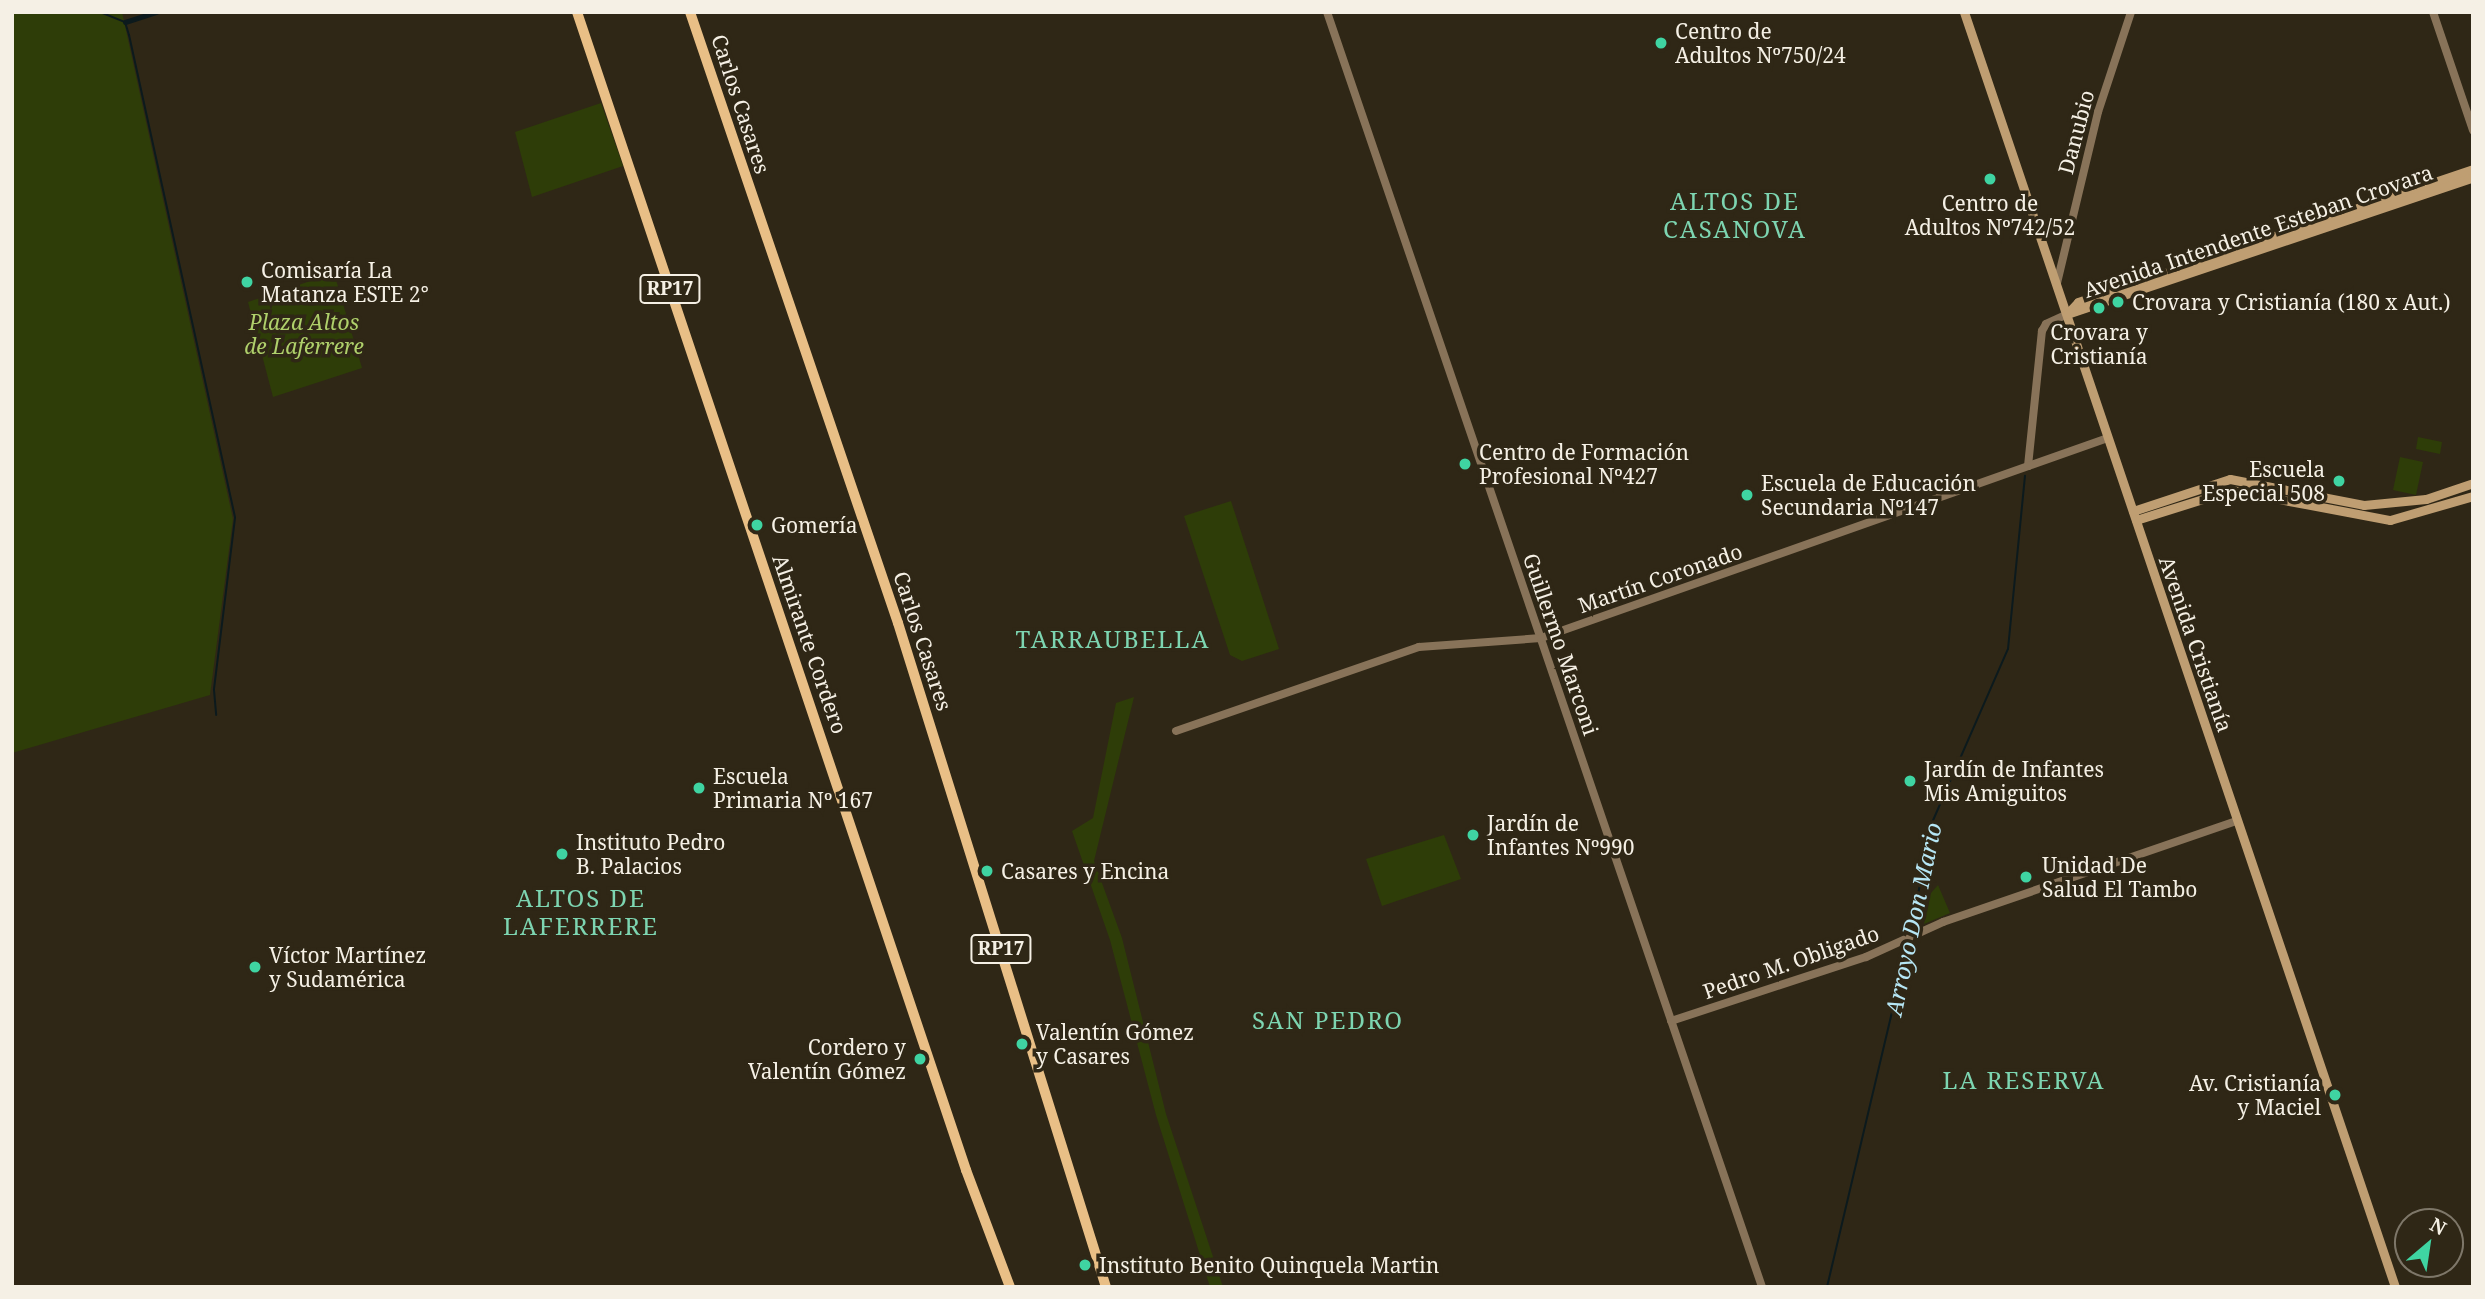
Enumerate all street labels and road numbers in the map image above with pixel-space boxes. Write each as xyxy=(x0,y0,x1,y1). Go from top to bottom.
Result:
street label: Carlos Casares xyxy=(707,31,775,177)
street label: Danubio xyxy=(2053,87,2099,177)
street label: Avenida Intendente Esteban Crovara xyxy=(2080,159,2436,303)
road number: RP17 xyxy=(638,274,702,304)
street label: Martín Coronado xyxy=(1575,538,1745,618)
street label: Guillermo Marconi xyxy=(1518,550,1604,738)
street label: Almirante Cordero xyxy=(768,551,852,737)
street label: Avenida Cristianía xyxy=(2154,553,2238,735)
street label: Carlos Casares xyxy=(889,568,957,714)
street label: Pedro M. Obligado xyxy=(1700,920,1882,1004)
road number: RP17 xyxy=(970,934,1032,965)

